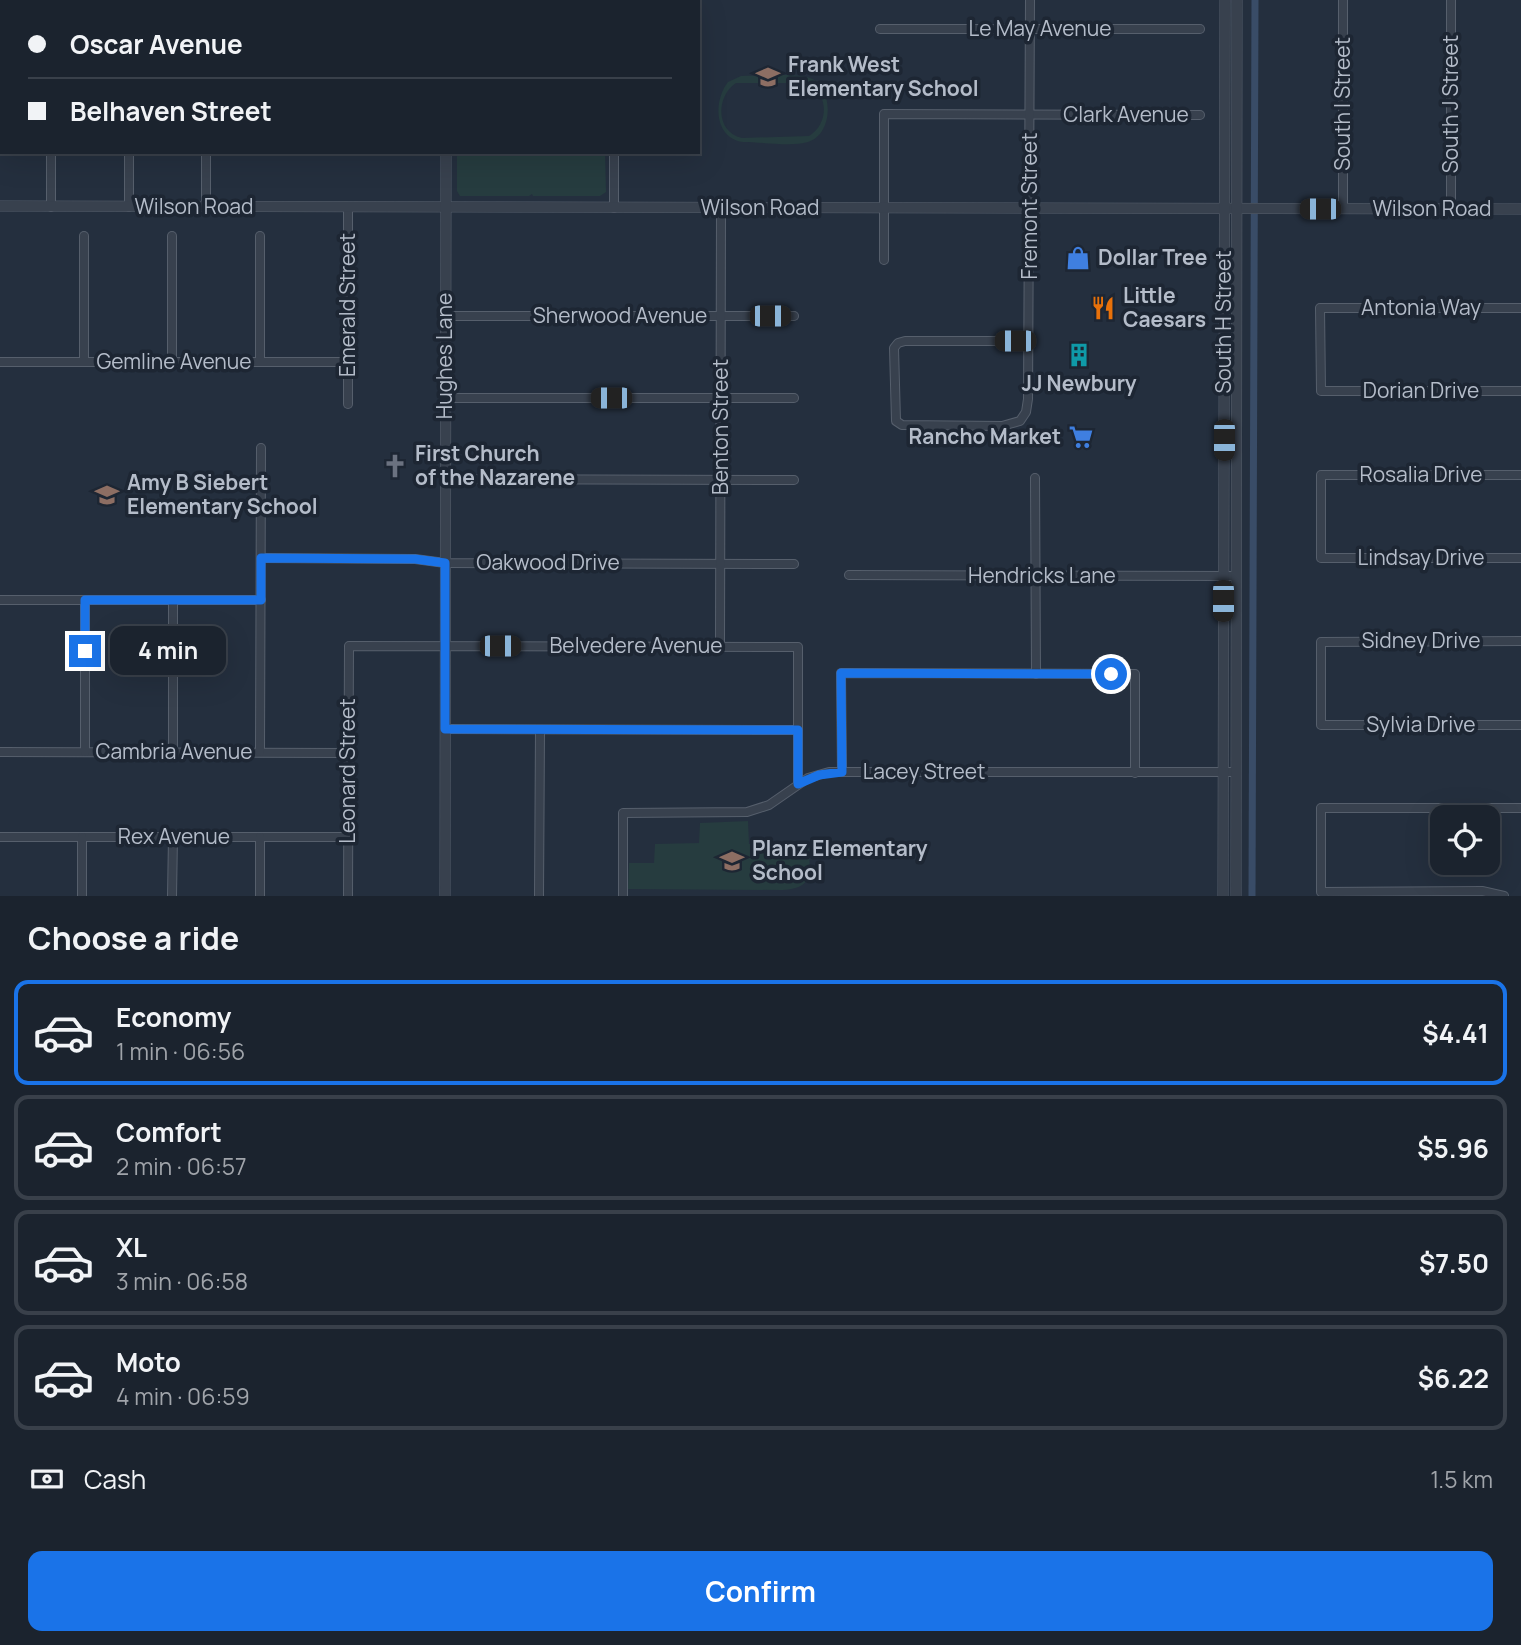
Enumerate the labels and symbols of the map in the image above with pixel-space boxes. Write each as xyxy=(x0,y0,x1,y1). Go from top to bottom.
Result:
street label: Le May Avenue xyxy=(968,14,1112,42)
street label: South J Street xyxy=(1436,35,1464,173)
street label: South I Street xyxy=(1328,37,1356,171)
place label: Frank West Elementary School xyxy=(788,50,979,102)
school or university icon: Frank West Elementary School xyxy=(754,63,782,91)
street label: Clark Avenue xyxy=(1063,100,1189,128)
street label: Fremont Street xyxy=(1015,133,1043,279)
street label: Wilson Road xyxy=(135,192,253,220)
street label: Wilson Road xyxy=(701,193,819,221)
street label: Wilson Road xyxy=(1373,194,1491,222)
car xyxy=(1300,199,1342,220)
street label: Emerald Street xyxy=(333,233,361,377)
place label: Dollar Tree xyxy=(1098,243,1207,271)
shop icon: Dollar Tree xyxy=(1064,244,1092,272)
street label: South H Street xyxy=(1209,250,1237,394)
place label: Little Caesars xyxy=(1123,281,1206,333)
street label: Hughes Lane xyxy=(430,293,458,419)
street label: Antonia Way xyxy=(1361,293,1481,321)
restaurant icon: Little Caesars xyxy=(1089,294,1117,322)
street label: Sherwood Avenue xyxy=(533,301,707,329)
car xyxy=(750,306,792,327)
car xyxy=(995,331,1037,352)
building icon: JJ Newbury xyxy=(1065,341,1093,369)
street label: Gemline Avenue xyxy=(96,347,252,375)
street label: Benton Street xyxy=(706,359,734,495)
place label: JJ Newbury xyxy=(1021,369,1137,397)
street label: Dorian Drive xyxy=(1363,376,1479,404)
car xyxy=(591,388,633,409)
car xyxy=(1214,419,1235,461)
place label: Rancho Market xyxy=(908,422,1061,450)
supermarket icon: Rancho Market xyxy=(1067,423,1095,451)
place label: First Church of the Nazarene xyxy=(415,439,575,491)
church icon: First Church of the Nazarene xyxy=(381,452,409,480)
street label: Rosalia Drive xyxy=(1359,460,1483,488)
place label: Amy B Siebert Elementary School xyxy=(127,468,318,520)
school or university icon: Amy B Siebert Elementary School xyxy=(93,481,121,509)
street label: Lindsay Drive xyxy=(1358,543,1484,571)
street label: Oakwood Drive xyxy=(476,548,620,576)
street label: Hendricks Lane xyxy=(968,561,1116,589)
car xyxy=(1213,580,1234,622)
callout: 4 min xyxy=(110,626,225,676)
street label: Sidney Drive xyxy=(1361,626,1481,654)
street label: Belvedere Avenue xyxy=(549,631,723,659)
route end xyxy=(69,635,101,667)
car xyxy=(480,636,522,657)
route start xyxy=(1095,658,1127,690)
street label: Leonard Street xyxy=(333,698,361,844)
street label: Sylvia Drive xyxy=(1366,710,1476,738)
street label: Cambria Avenue xyxy=(95,737,253,765)
street label: Lacey Street xyxy=(863,757,985,785)
street label: Rex Avenue xyxy=(118,822,230,850)
place label: Planz Elementary School xyxy=(752,834,928,886)
school or university icon: Planz Elementary School xyxy=(718,847,746,875)

